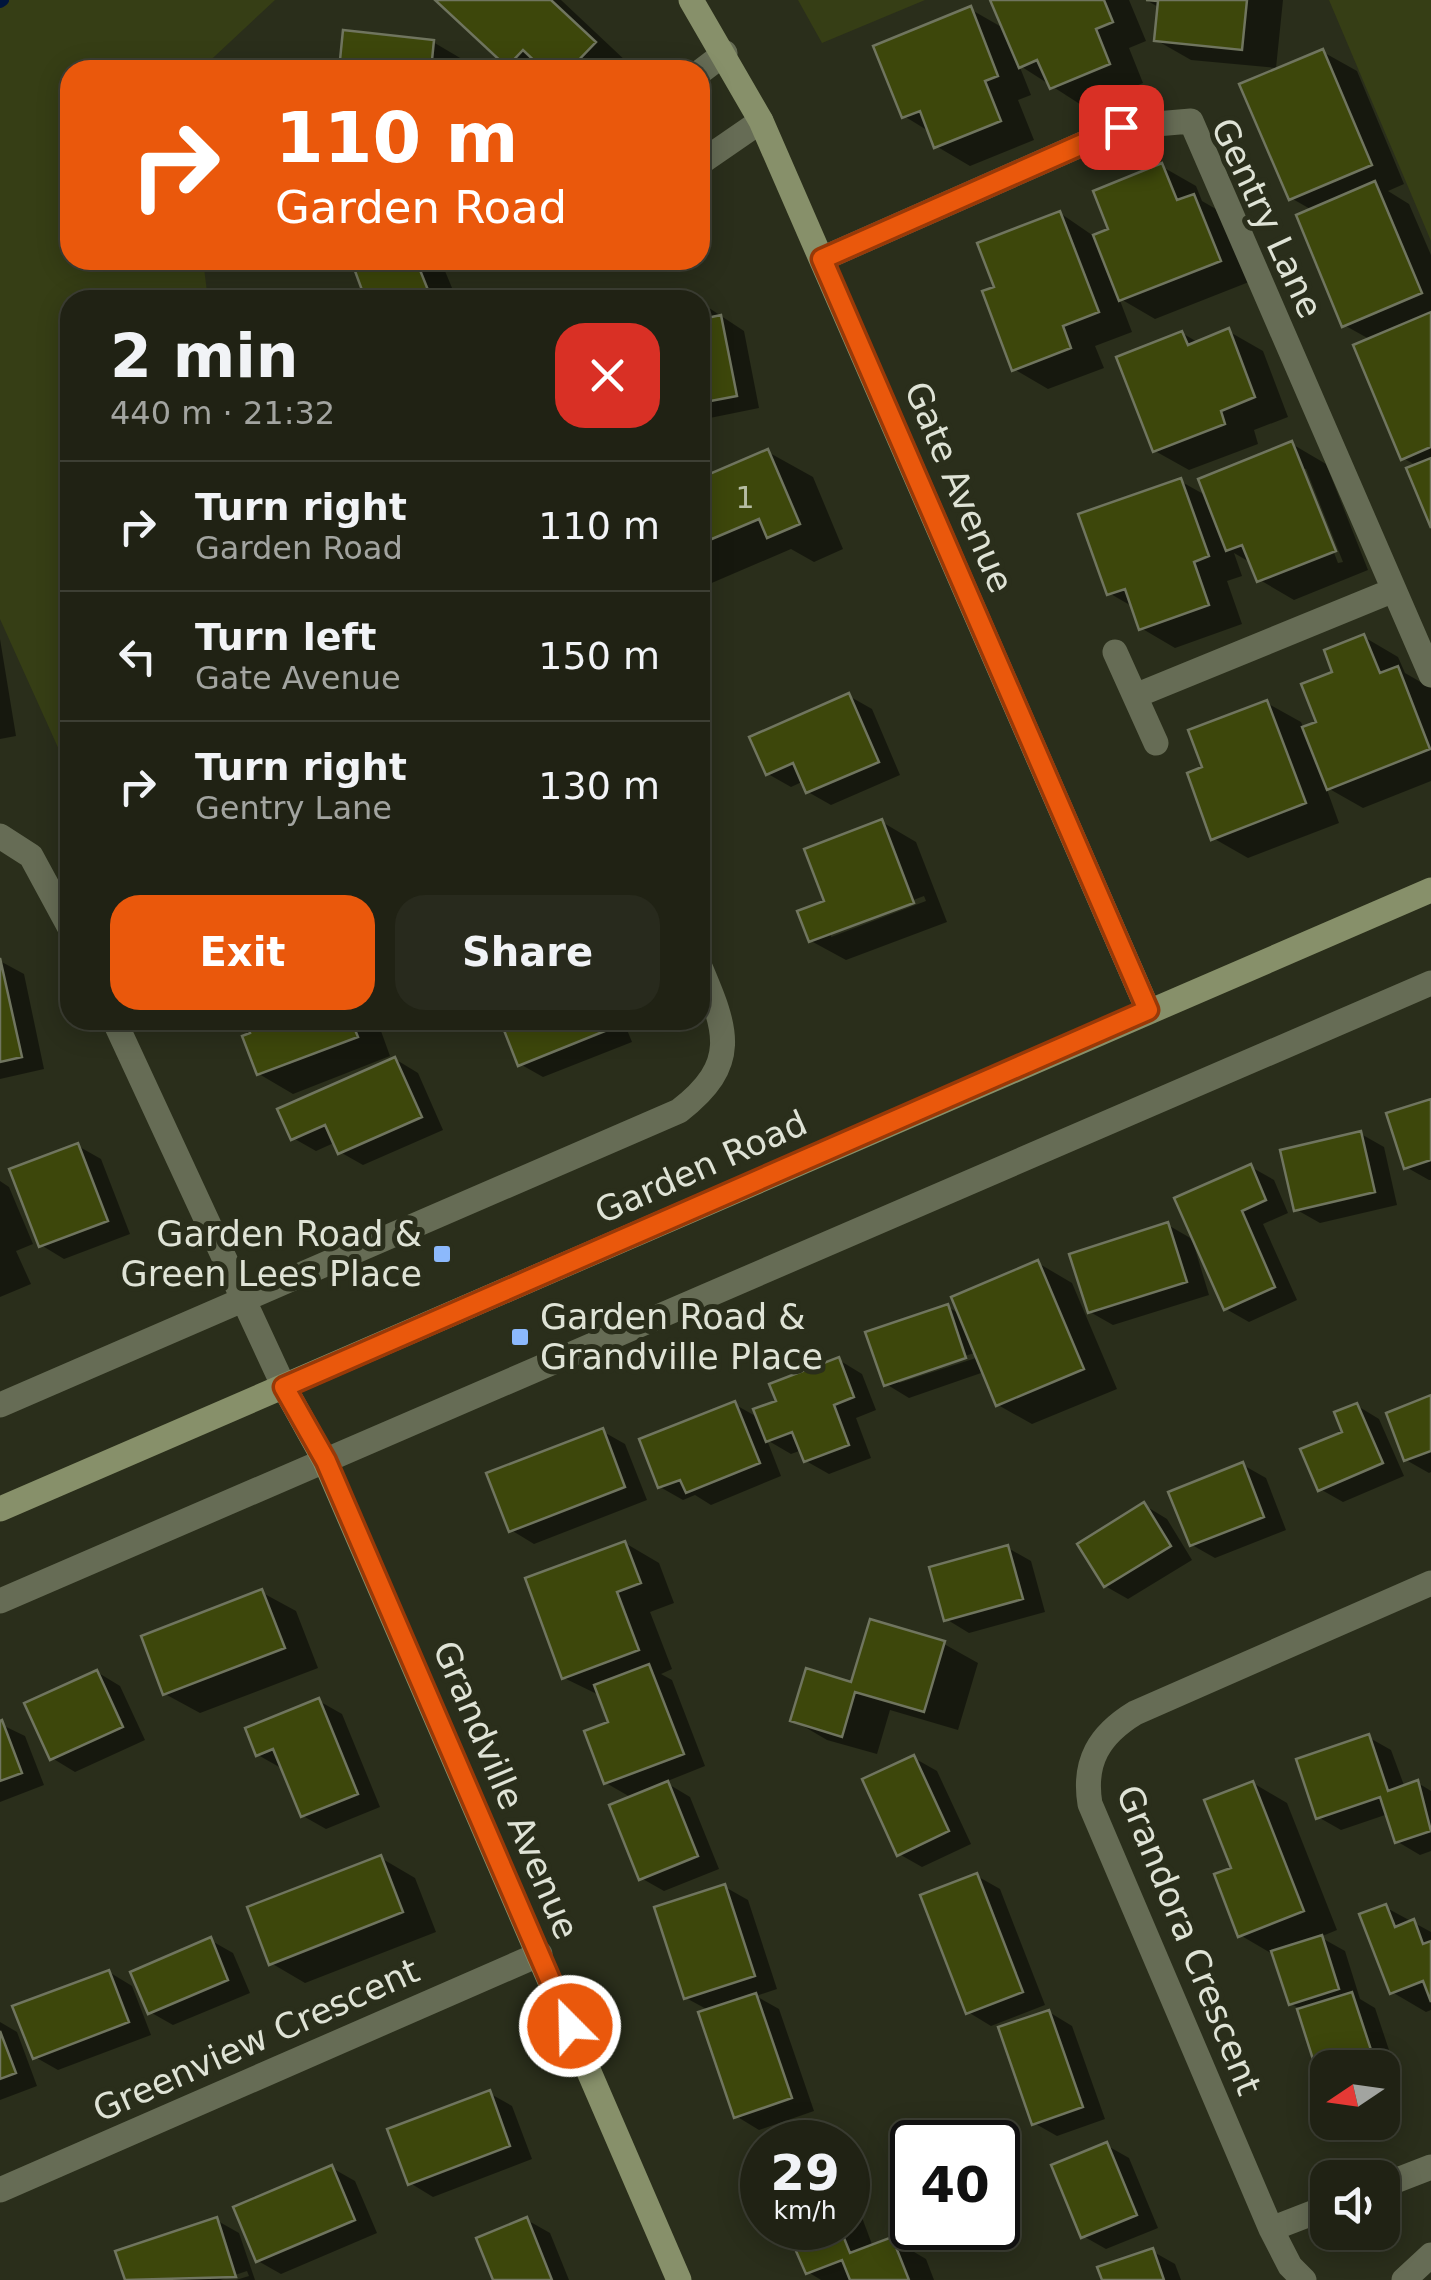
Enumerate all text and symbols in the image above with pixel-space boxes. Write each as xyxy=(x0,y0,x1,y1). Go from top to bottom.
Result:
pin xyxy=(1079,85,1164,170)
text: 110 m xyxy=(275,97,518,179)
icon: right xyxy=(110,100,240,230)
icon: arrive xyxy=(1094,100,1149,155)
street label: Gentry Lane xyxy=(1203,112,1331,324)
text: Garden Road xyxy=(275,181,567,234)
text: 2 min xyxy=(110,321,298,391)
button: close xyxy=(555,323,660,428)
street label: Gate Avenue xyxy=(897,376,1021,598)
text: 440 m · 21:32 xyxy=(110,394,335,432)
house number: 1 xyxy=(735,480,755,515)
text: Turn right xyxy=(195,485,407,529)
icon: right xyxy=(110,499,165,554)
text: 110 m xyxy=(538,504,660,548)
text: Garden Road xyxy=(195,529,403,567)
text: Turn left xyxy=(195,615,376,659)
icon: left xyxy=(110,629,165,684)
text: 150 m xyxy=(538,634,660,678)
text: Gate Avenue xyxy=(195,659,401,697)
text: Turn right xyxy=(195,745,407,789)
icon: right xyxy=(110,759,165,814)
text: 130 m xyxy=(538,764,660,808)
text: Gentry Lane xyxy=(195,789,392,827)
button: Exit xyxy=(110,895,375,1010)
button: Share xyxy=(395,895,660,1010)
street label: Garden Road xyxy=(589,1103,813,1231)
place label: Garden Road & Green Lees Place xyxy=(121,1214,422,1294)
marker: Garden Road & Green Lees Place xyxy=(431,1243,453,1265)
place label: Garden Road & Grandville Place xyxy=(540,1297,823,1377)
marker: Garden Road & Grandville Place xyxy=(509,1326,531,1348)
street label: Grandville Avenue xyxy=(425,1635,587,1945)
street label: Grandora Crescent xyxy=(1109,1779,1269,2101)
street label: Greenview Crescent xyxy=(87,1950,425,2130)
position arrow xyxy=(518,1974,622,2078)
north arrow xyxy=(1310,2050,1400,2140)
map controls xyxy=(1310,2050,1400,2250)
speed limit sign: 40 xyxy=(890,2120,1020,2250)
text: 29 xyxy=(770,2144,840,2202)
button: sound xyxy=(1310,2160,1400,2250)
text: km/h xyxy=(773,2196,837,2225)

